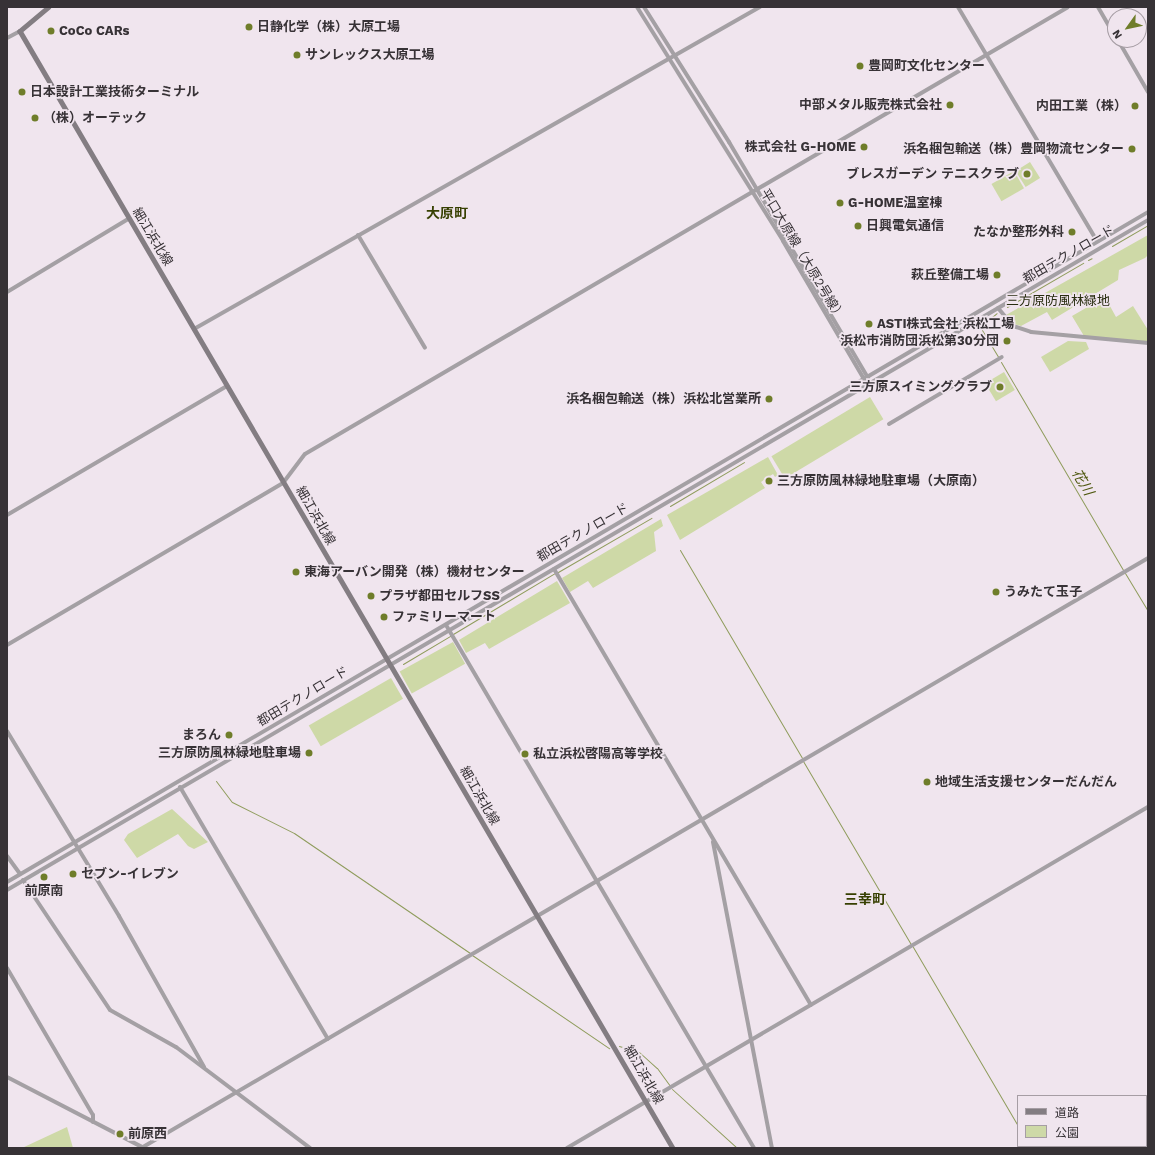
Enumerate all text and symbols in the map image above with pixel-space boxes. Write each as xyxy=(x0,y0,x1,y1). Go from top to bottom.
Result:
north arrow xyxy=(1107,8,1147,48)
place label: 日静化学（株）大原工場 xyxy=(257,19,400,35)
marker: 日静化学（株）大原工場 xyxy=(244,22,254,32)
place label: CoCo CARs xyxy=(59,23,130,39)
marker: CoCo CARs xyxy=(46,26,56,36)
text: N xyxy=(1110,27,1125,41)
place label: サンレックス大原工場 xyxy=(305,47,435,63)
marker: サンレックス大原工場 xyxy=(292,50,302,60)
place label: 豊岡町文化センター xyxy=(868,58,985,74)
marker: 豊岡町文化センター xyxy=(855,61,865,71)
place label: 日本設計工業技術ターミナル xyxy=(30,84,199,100)
marker: 日本設計工業技術ターミナル xyxy=(17,87,27,97)
place label: 中部メタル販売株式会社 xyxy=(799,97,942,113)
place label: 内田工業（株） xyxy=(1036,98,1127,114)
marker: 中部メタル販売株式会社 xyxy=(945,100,955,110)
marker: 内田工業（株） xyxy=(1130,101,1140,111)
place label: （株）オーテック xyxy=(43,110,147,126)
marker: （株）オーテック xyxy=(30,113,40,123)
place label: 株式会社 G-HOME xyxy=(745,139,856,155)
place label: 浜名梱包輸送（株）豊岡物流センター xyxy=(903,141,1124,157)
marker: 株式会社 G-HOME xyxy=(859,142,869,152)
marker: 浜名梱包輸送（株）豊岡物流センター xyxy=(1127,144,1137,154)
place label: ブレスガーデン テニスクラブ xyxy=(846,166,1019,182)
marker: ブレスガーデン テニスクラブ xyxy=(1022,169,1032,179)
street label: 平口大原線（大原2号線） xyxy=(757,186,847,324)
place label: G-HOME温室棟 xyxy=(848,195,943,211)
marker: G-HOME温室棟 xyxy=(835,198,845,208)
street label: 細江浜北線 xyxy=(129,205,175,269)
district label: 大原町 xyxy=(426,205,468,221)
place label: 日興電気通信 xyxy=(866,218,944,234)
marker: 日興電気通信 xyxy=(853,221,863,231)
street label: 都田テクノロード xyxy=(1020,222,1118,288)
place label: たなか整形外科 xyxy=(973,224,1064,240)
marker: たなか整形外科 xyxy=(1067,227,1077,237)
place label: 萩丘整備工場 xyxy=(911,267,989,283)
marker: 萩丘整備工場 xyxy=(992,270,1002,280)
park label: 三方原防風林緑地 xyxy=(1006,293,1110,309)
place label: ASTI株式会社 浜松工場 xyxy=(877,316,1014,332)
marker: ASTI株式会社 浜松工場 xyxy=(864,319,874,329)
place label: 浜松市消防団浜松第30分団 xyxy=(840,333,999,349)
marker: 浜松市消防団浜松第30分団 xyxy=(1002,336,1012,346)
place label: 三方原スイミングクラブ xyxy=(849,379,992,395)
marker: 三方原スイミングクラブ xyxy=(995,382,1005,392)
place label: 浜名梱包輸送（株）浜松北営業所 xyxy=(566,391,761,407)
marker: 浜名梱包輸送（株）浜松北営業所 xyxy=(764,394,774,404)
water label: 花川 xyxy=(1069,466,1097,498)
place label: 三方原防風林緑地駐車場（大原南） xyxy=(777,473,985,489)
marker: 三方原防風林緑地駐車場（大原南） xyxy=(764,476,774,486)
street label: 細江浜北線 xyxy=(292,484,338,548)
street label: 都田テクノロード xyxy=(534,500,632,566)
place label: 東海アーバン開発（株）機材センター xyxy=(304,564,524,580)
marker: 東海アーバン開発（株）機材センター xyxy=(291,567,301,577)
place label: うみたて玉子 xyxy=(1004,584,1082,600)
marker: うみたて玉子 xyxy=(991,587,1001,597)
place label: プラザ都田セルフSS xyxy=(379,588,500,604)
marker: プラザ都田セルフSS xyxy=(366,591,376,601)
place label: ファミリーマート xyxy=(392,609,496,625)
marker: ファミリーマート xyxy=(379,612,389,622)
street label: 都田テクノロード xyxy=(254,664,352,730)
place label: まろん xyxy=(182,727,221,743)
marker: まろん xyxy=(224,730,234,740)
place label: 三方原防風林緑地駐車場 xyxy=(158,745,301,761)
place label: 私立浜松啓陽高等学校 xyxy=(533,746,663,762)
marker: 三方原防風林緑地駐車場 xyxy=(304,748,314,758)
marker: 私立浜松啓陽高等学校 xyxy=(520,749,530,759)
street label: 細江浜北線 xyxy=(456,764,502,828)
place label: 地域生活支援センターだんだん xyxy=(935,774,1117,790)
marker: 地域生活支援センターだんだん xyxy=(922,777,932,787)
place label: セブン-イレブン xyxy=(81,866,179,882)
marker: セブン-イレブン xyxy=(68,869,78,879)
marker: 前原南 xyxy=(39,872,49,882)
place label: 前原南 xyxy=(25,883,63,899)
district label: 三幸町 xyxy=(844,891,886,907)
street label: 細江浜北線 xyxy=(620,1043,666,1107)
legend xyxy=(1017,1095,1147,1147)
text: 道路 xyxy=(1055,1106,1079,1120)
place label: 前原西 xyxy=(128,1126,167,1142)
text: 公園 xyxy=(1055,1126,1079,1140)
marker: 前原西 xyxy=(115,1129,125,1139)

